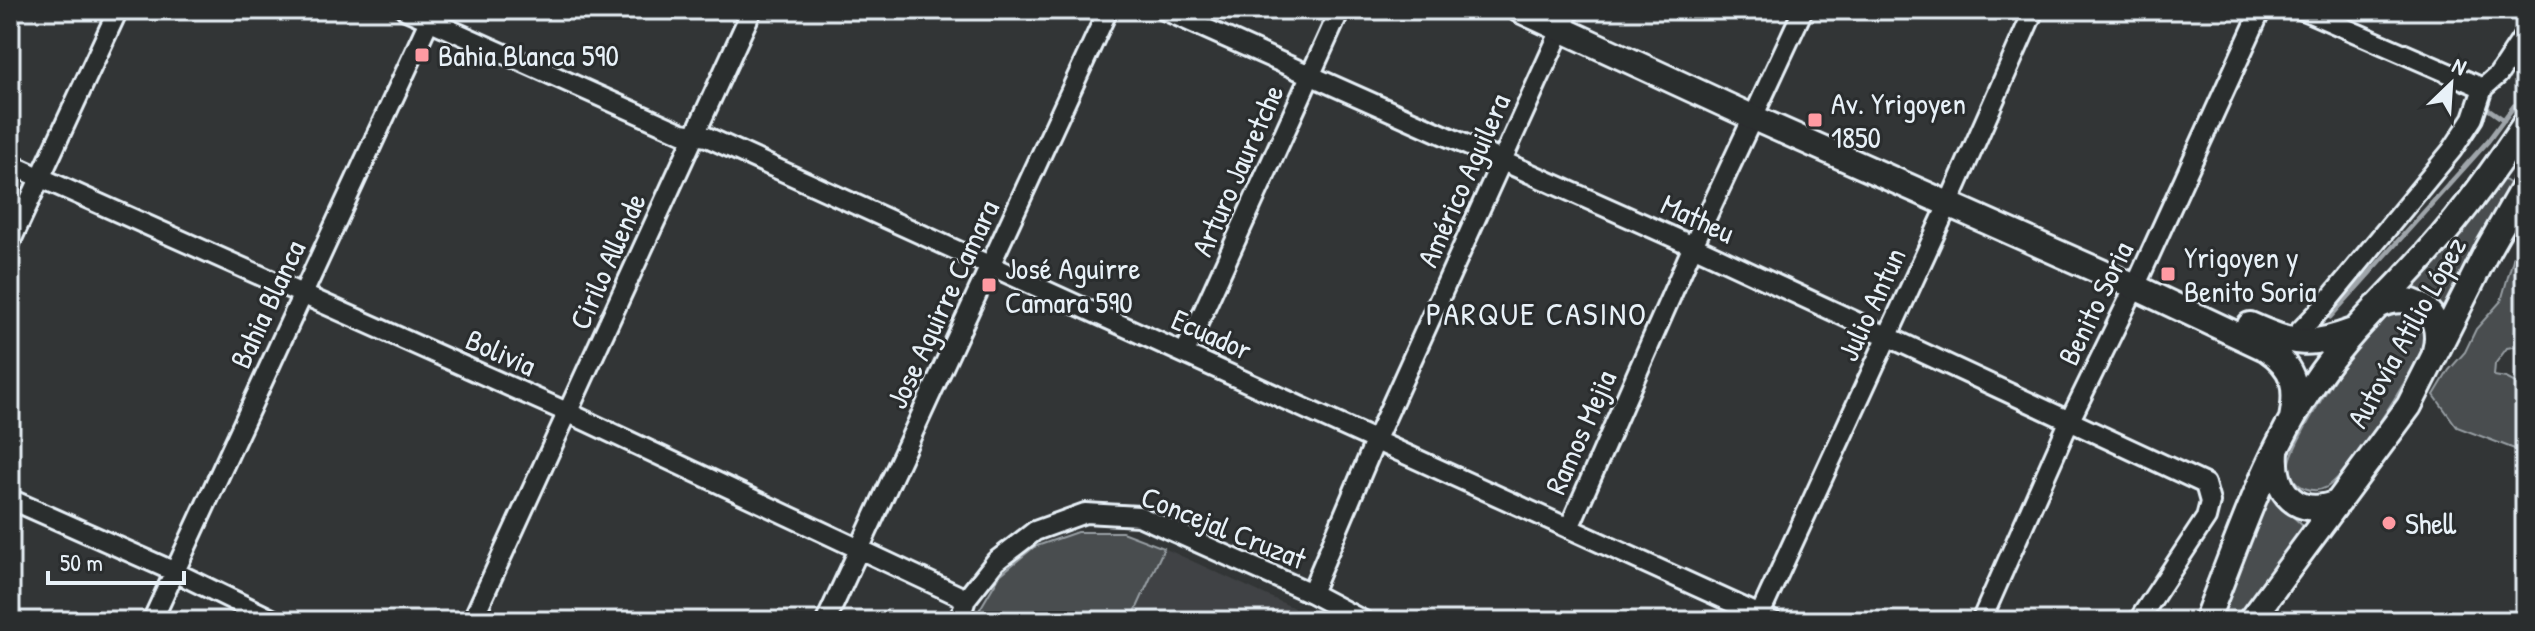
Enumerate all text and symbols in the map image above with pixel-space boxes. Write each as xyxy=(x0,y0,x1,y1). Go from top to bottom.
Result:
place label: Bahia Blanca 590 xyxy=(438,35,619,75)
north arrow xyxy=(2411,44,2491,124)
marker: Bahia Blanca 590 xyxy=(413,46,431,64)
text: N xyxy=(2448,50,2471,82)
street label: Arturo Jauretche xyxy=(1181,78,1293,262)
place label: Av. Yrigoyen 1850 xyxy=(1831,83,1966,157)
street label: Américo Aguilera xyxy=(1407,87,1519,273)
marker: Av. Yrigoyen 1850 xyxy=(1806,111,1824,129)
street label: Matheu xyxy=(1655,184,1741,252)
street label: Cirilo Allende xyxy=(559,187,655,335)
street label: Jose Aguirre Camara xyxy=(876,193,1008,415)
street label: Autovía Atilio López xyxy=(2337,229,2475,435)
street label: Bahia Blanca xyxy=(220,233,314,374)
street label: Benito Soria xyxy=(2048,234,2142,371)
place label: Yrigoyen y Benito Soria xyxy=(2184,237,2317,311)
street label: Julio Antun xyxy=(1827,241,1915,367)
place label: José Aguirre Camara 590 xyxy=(1005,248,1140,322)
marker: Yrigoyen y Benito Soria xyxy=(2159,265,2177,283)
marker: José Aguirre Camara 590 xyxy=(980,276,998,294)
district label: PARQUE CASINO xyxy=(1426,292,1648,335)
street label: Ecuador xyxy=(1165,299,1259,370)
street label: Bolivia xyxy=(460,319,542,385)
street label: Ramos Mejia xyxy=(1535,364,1625,500)
street label: Concejal Cruzat xyxy=(1136,476,1313,578)
place label: Shell xyxy=(2405,503,2457,543)
marker: Shell xyxy=(2380,514,2398,532)
scale bar xyxy=(48,535,184,585)
text: 50 m xyxy=(60,546,103,578)

